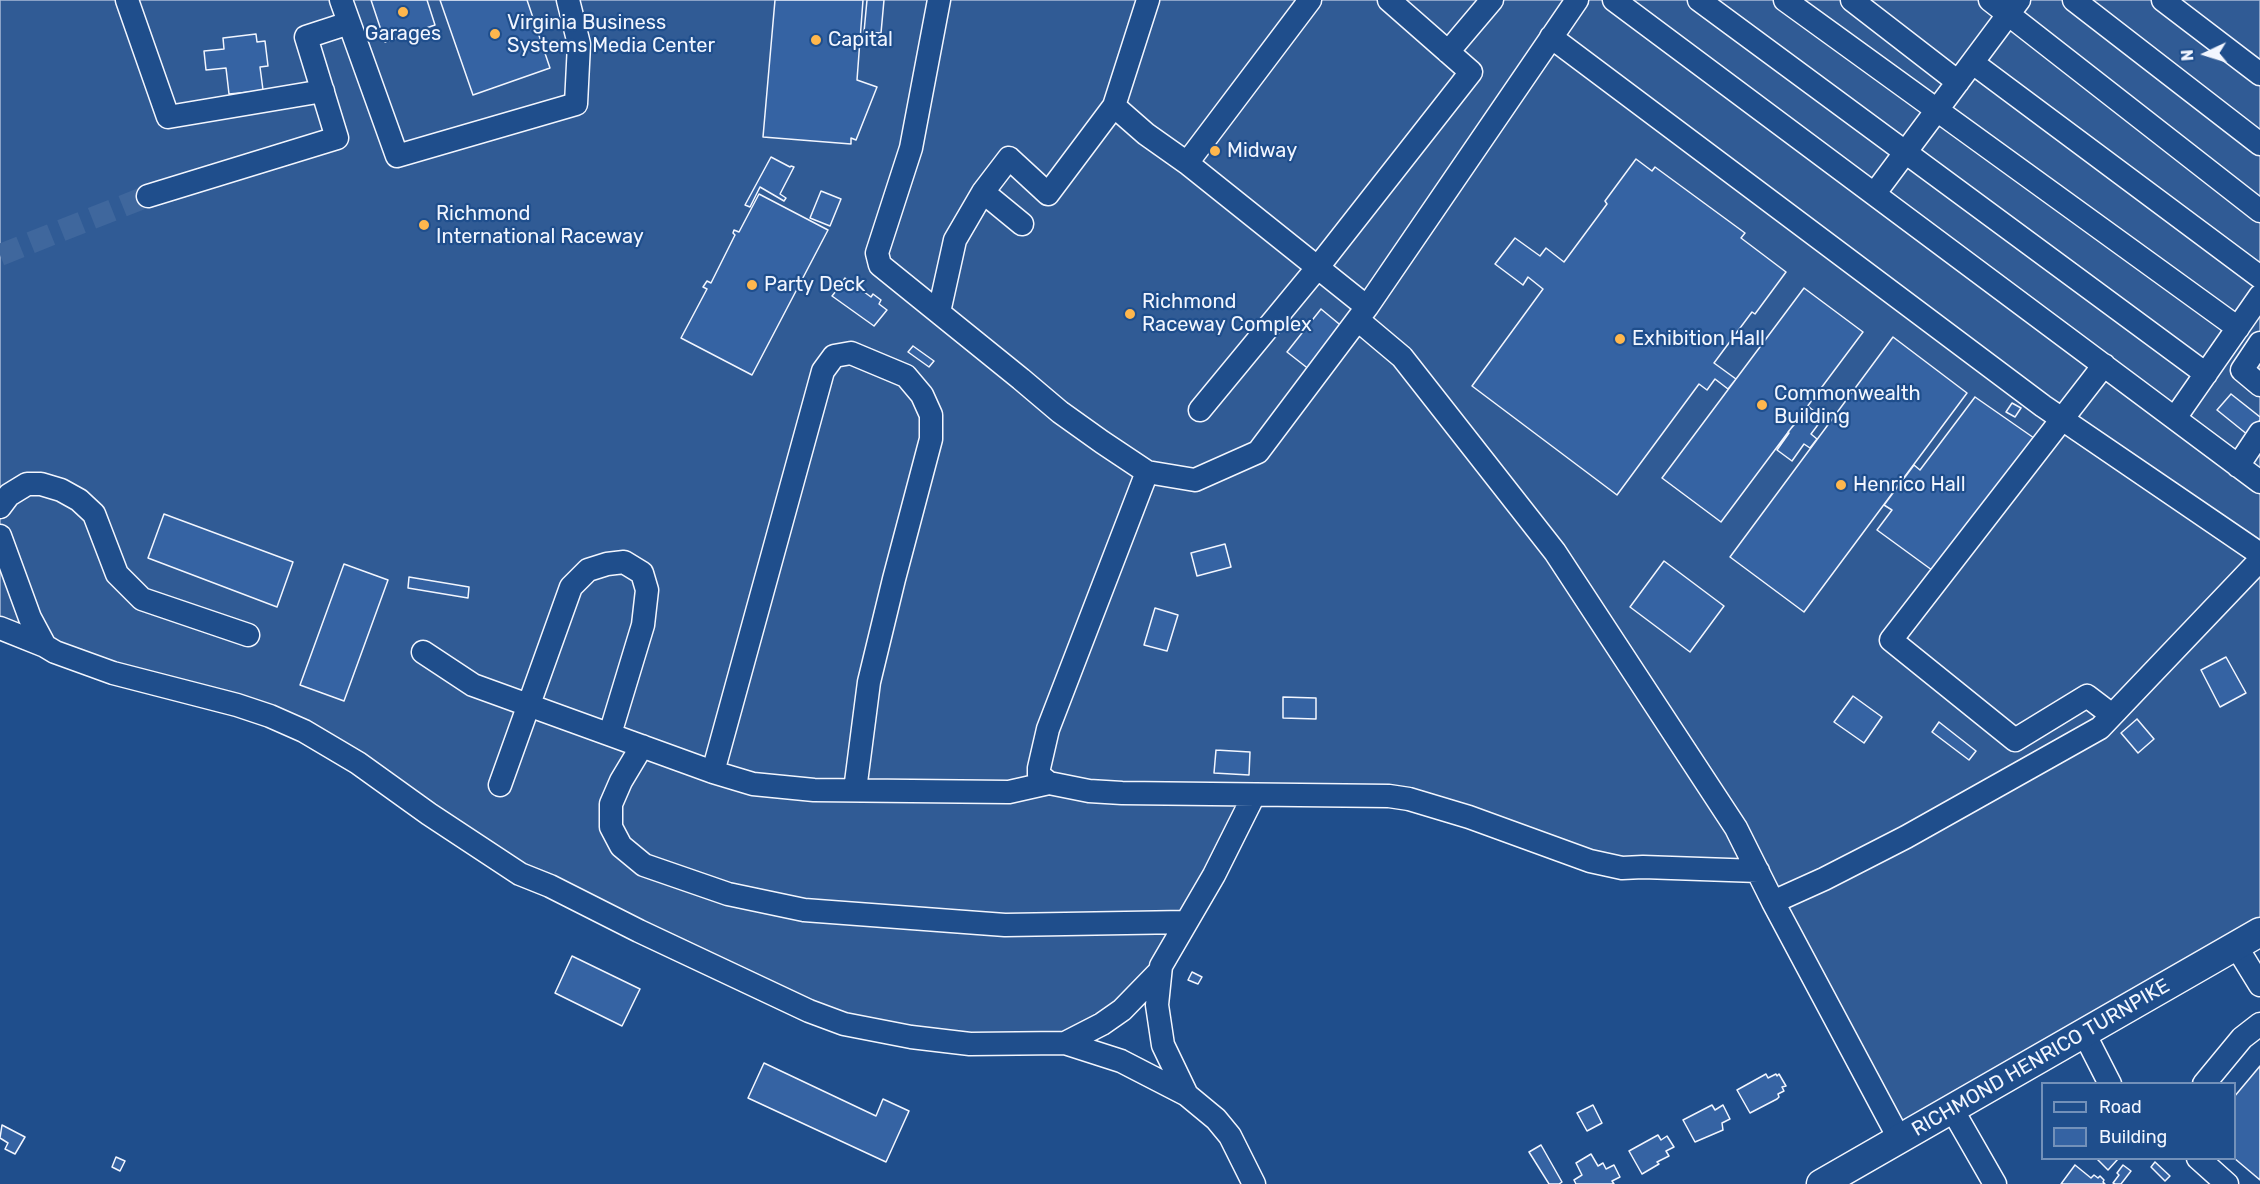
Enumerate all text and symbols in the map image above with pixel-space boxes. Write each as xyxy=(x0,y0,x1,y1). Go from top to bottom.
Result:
marker: Garages xyxy=(396,5,410,19)
place label: Virginia Business Systems Media Center xyxy=(507,11,715,58)
place label: Garages xyxy=(365,22,441,46)
north arrow xyxy=(2176,24,2236,84)
marker: Virginia Business Systems Media Center xyxy=(488,27,502,41)
place label: Capital xyxy=(828,28,893,52)
marker: Capital xyxy=(809,33,823,47)
text: N xyxy=(2178,49,2197,62)
place label: Midway xyxy=(1227,139,1297,163)
marker: Midway xyxy=(1208,144,1222,158)
place label: Richmond International Raceway xyxy=(436,202,644,249)
marker: Richmond International Raceway xyxy=(417,218,431,232)
place label: Party Deck xyxy=(764,273,865,297)
marker: Party Deck xyxy=(745,278,759,292)
place label: Richmond Raceway Complex xyxy=(1142,290,1312,337)
marker: Richmond Raceway Complex xyxy=(1123,307,1137,321)
place label: Exhibition Hall xyxy=(1632,327,1765,351)
marker: Exhibition Hall xyxy=(1613,332,1627,346)
place label: Commonwealth Building xyxy=(1774,382,1921,429)
marker: Commonwealth Building xyxy=(1755,398,1769,412)
place label: Henrico Hall xyxy=(1853,473,1965,497)
marker: Henrico Hall xyxy=(1834,478,1848,492)
street label: RICHMOND HENRICO TURNPIKE xyxy=(1908,974,2174,1142)
legend xyxy=(2041,1082,2236,1160)
text: Road xyxy=(2099,1096,2142,1118)
text: Building xyxy=(2099,1126,2167,1148)

